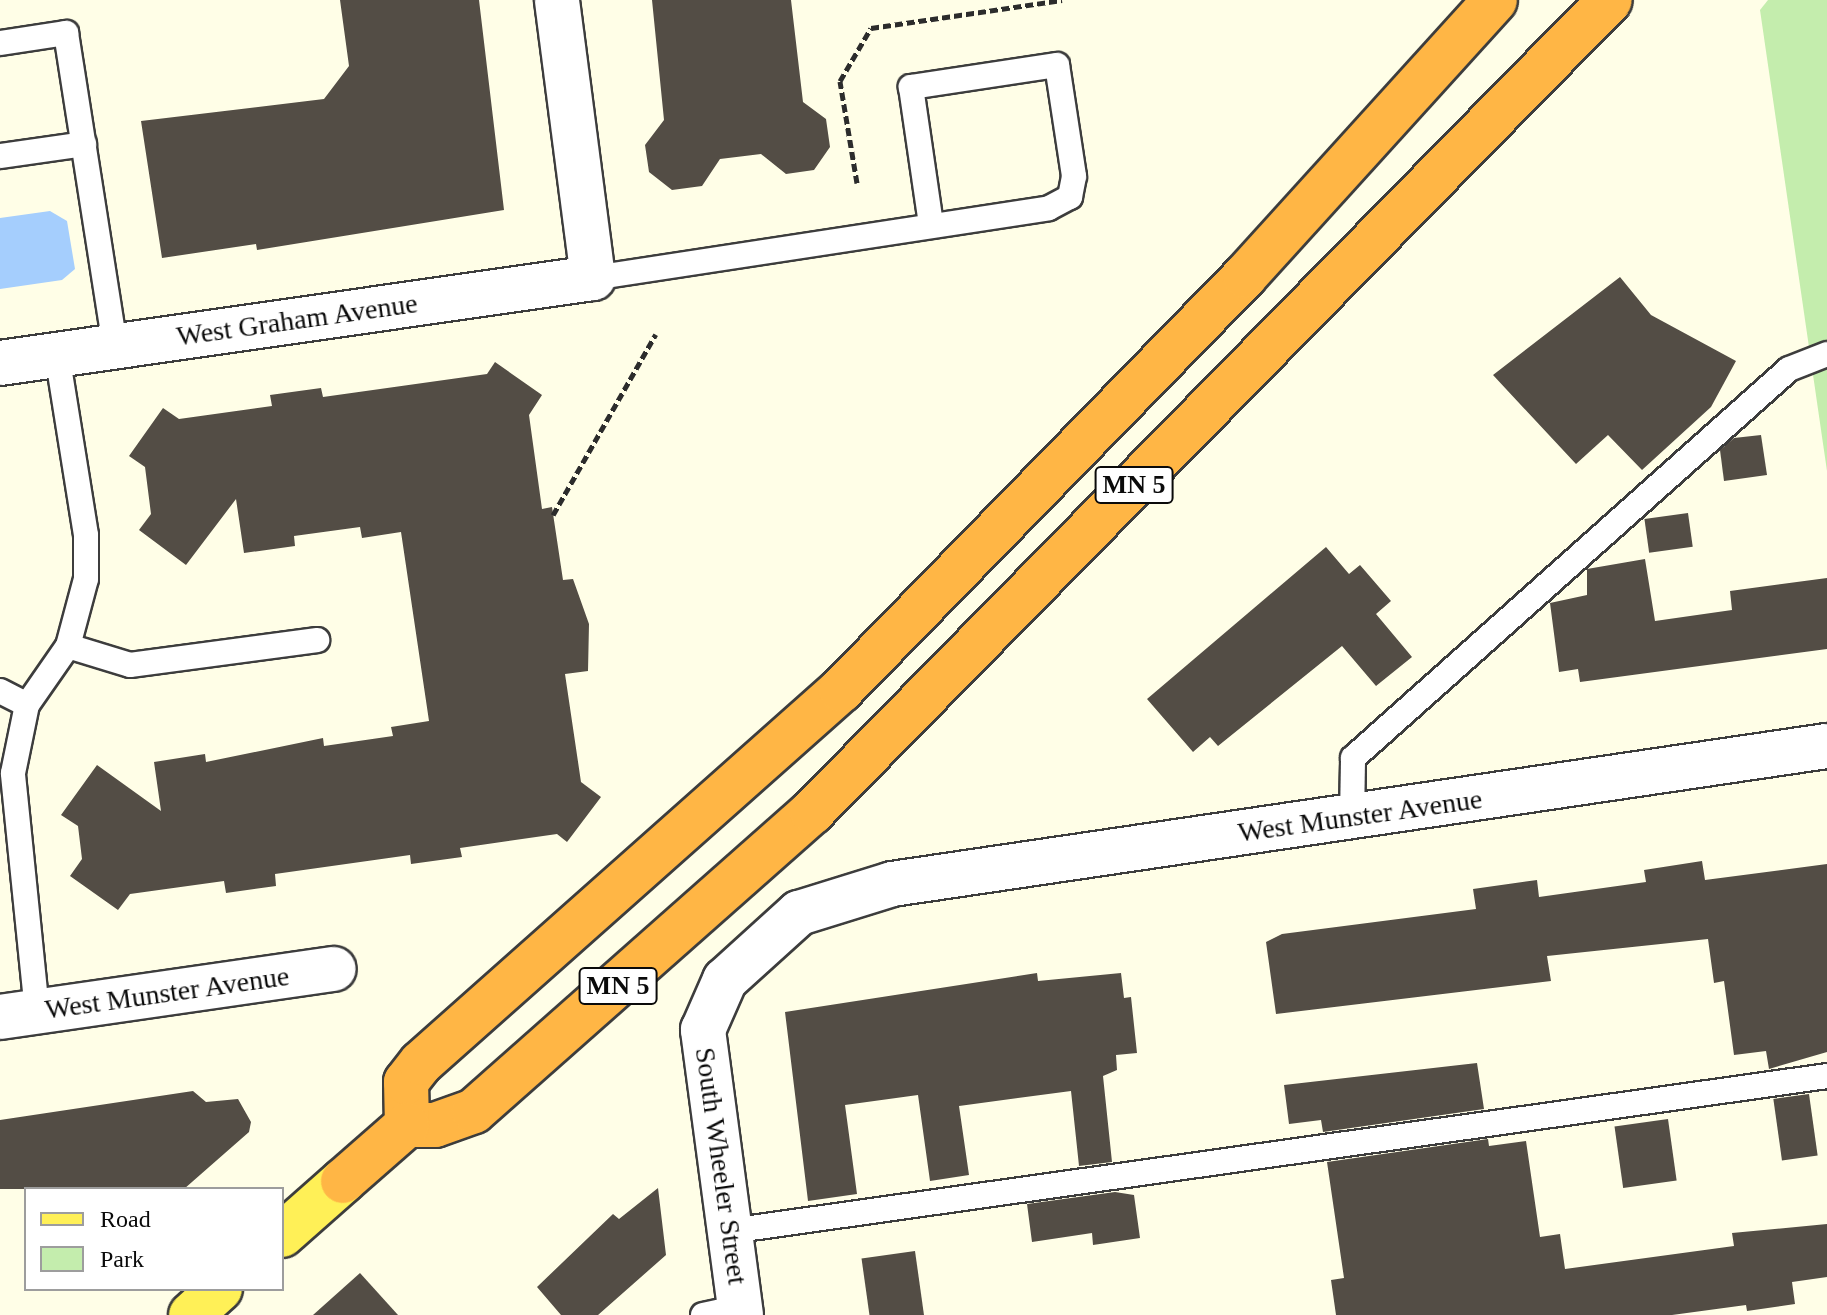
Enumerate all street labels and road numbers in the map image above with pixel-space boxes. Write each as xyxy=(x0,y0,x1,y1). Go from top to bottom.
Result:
street label: West Graham Avenue xyxy=(174,286,420,354)
road number: MN 5 xyxy=(1094,463,1174,507)
street label: West Munster Avenue xyxy=(1235,782,1485,850)
street label: West Munster Avenue xyxy=(42,959,292,1027)
road number: MN 5 xyxy=(578,964,658,1008)
street label: South Wheeler Street xyxy=(688,1045,754,1287)

